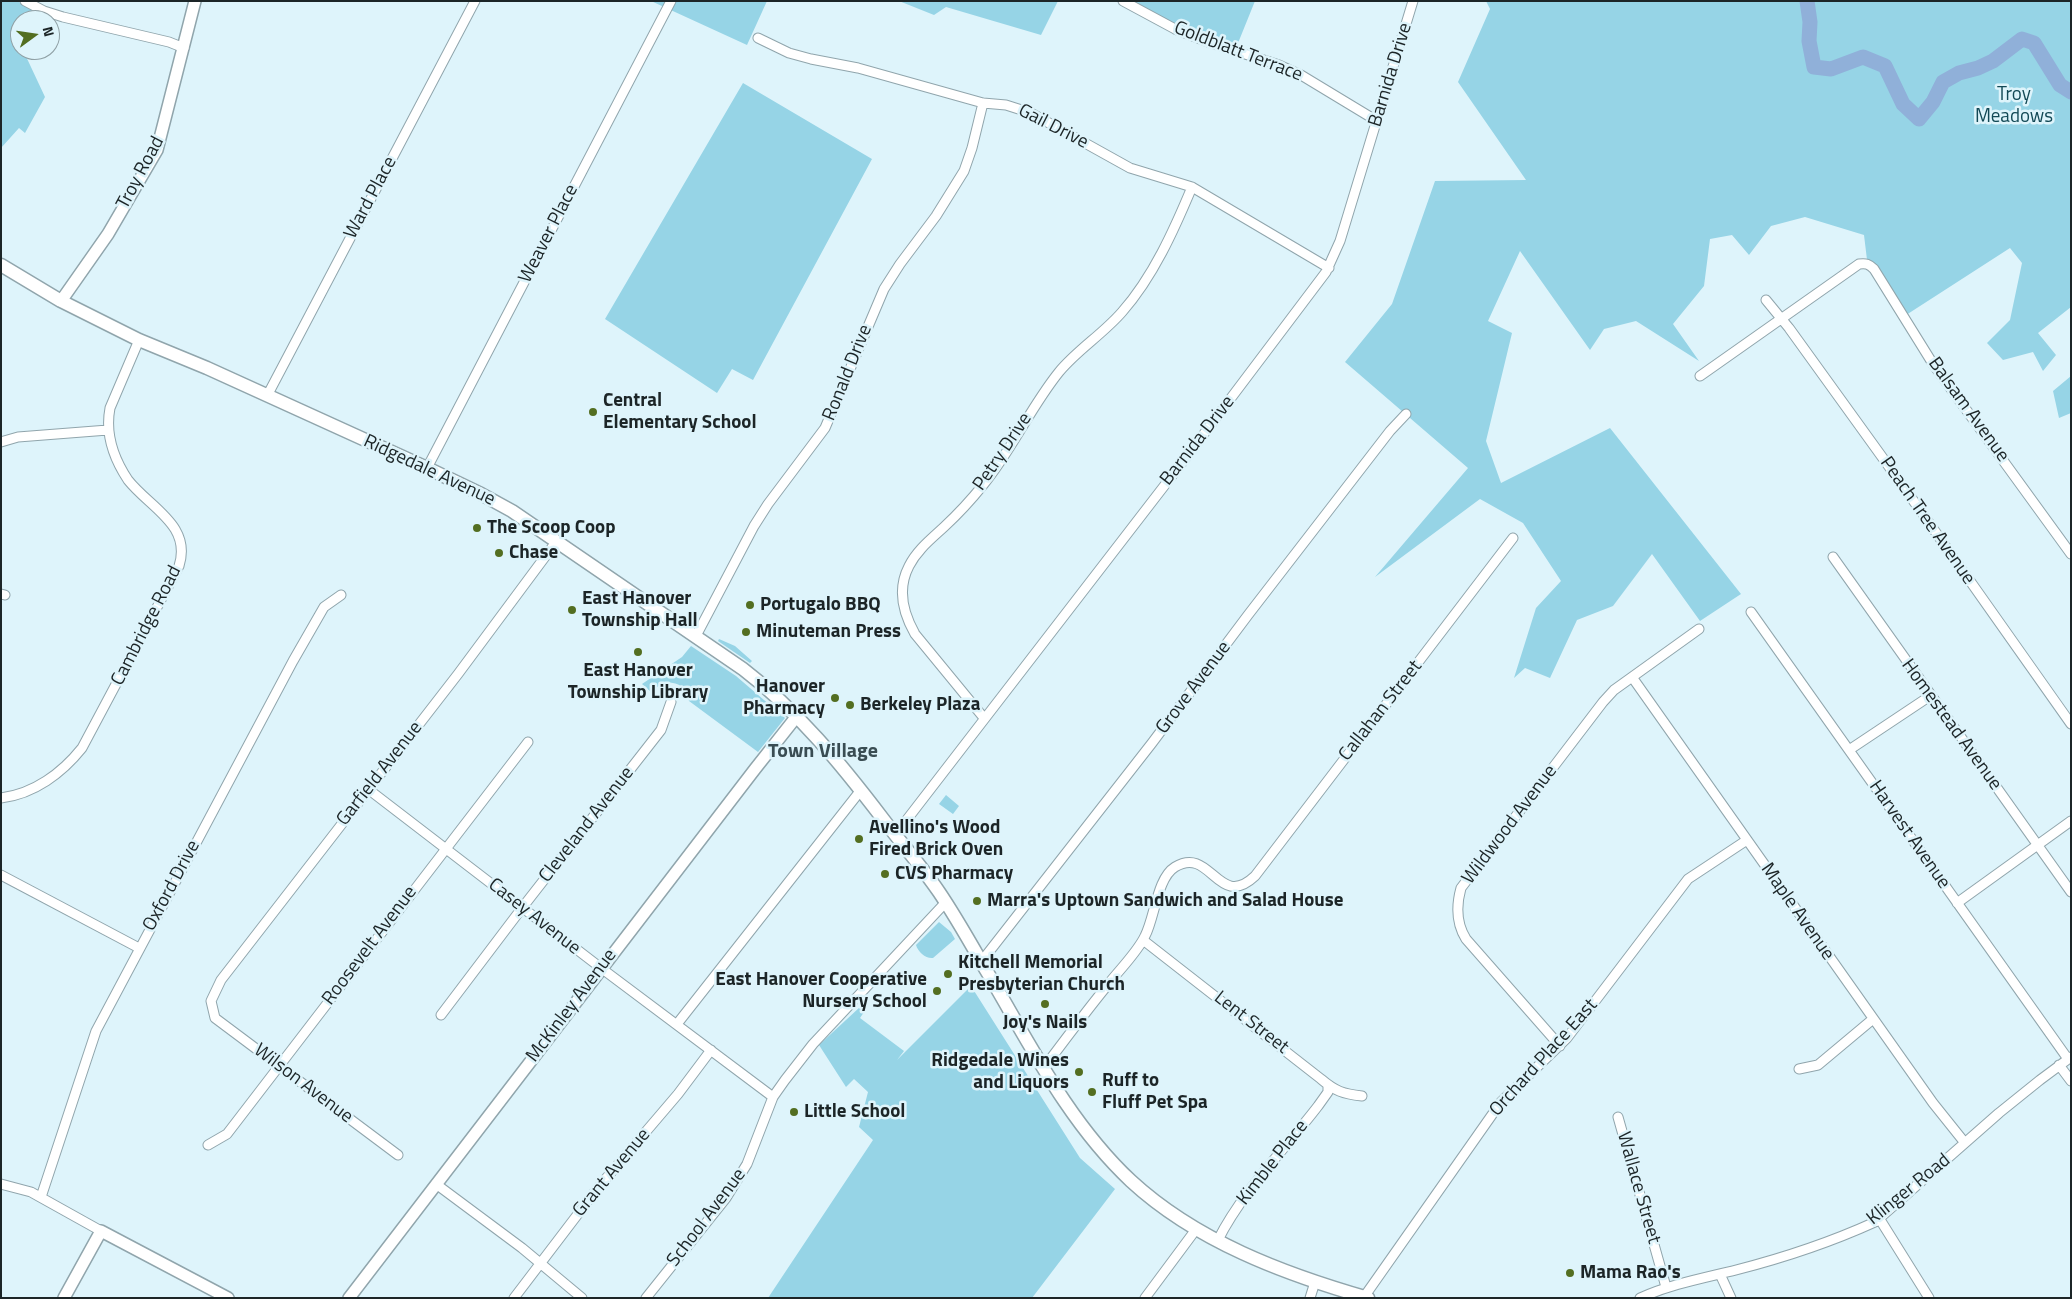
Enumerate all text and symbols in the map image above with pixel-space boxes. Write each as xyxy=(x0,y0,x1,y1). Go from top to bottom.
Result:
north arrow xyxy=(10,10,60,60)
street label: Goldblatt Terrace xyxy=(1170,17,1306,87)
street label: Barnida Drive xyxy=(1364,20,1418,130)
text: N xyxy=(38,24,60,39)
park label: Troy Meadows xyxy=(1975,84,2053,128)
street label: Gail Drive xyxy=(1014,100,1092,154)
street label: Troy Road xyxy=(112,133,170,213)
street label: Ward Place xyxy=(340,153,402,243)
street label: Weaver Place xyxy=(514,181,584,287)
street label: Ronald Drive xyxy=(818,322,878,424)
street label: Balsam Avenue xyxy=(1922,353,2014,467)
place label: Central Elementary School xyxy=(603,390,757,434)
street label: Barnida Drive xyxy=(1156,392,1240,490)
marker: Central Elementary School xyxy=(587,406,599,418)
street label: Petry Drive xyxy=(969,409,1037,495)
street label: Ridgedale Avenue xyxy=(360,431,498,511)
street label: Peach Tree Avenue xyxy=(1874,453,1980,589)
place label: The Scoop Coop xyxy=(487,517,616,539)
marker: The Scoop Coop xyxy=(471,522,483,534)
place label: Chase xyxy=(509,542,558,564)
marker: Chase xyxy=(493,547,505,559)
street label: Cambridge Road xyxy=(107,562,187,690)
place label: East Hanover Township Hall xyxy=(582,588,698,632)
place label: Portugalo BBQ xyxy=(760,594,881,616)
marker: Portugalo BBQ xyxy=(744,599,756,611)
marker: East Hanover Township Hall xyxy=(566,604,578,616)
place label: Minuteman Press xyxy=(756,621,901,643)
marker: Minuteman Press xyxy=(740,626,752,638)
street label: Grove Avenue xyxy=(1152,637,1236,739)
marker: East Hanover Township Library xyxy=(632,646,644,658)
street label: Homestead Avenue xyxy=(1896,655,2006,795)
street label: Callahan Street xyxy=(1335,656,1427,766)
place label: East Hanover Township Library xyxy=(568,660,708,704)
place label: Hanover Pharmacy xyxy=(743,676,825,720)
marker: Hanover Pharmacy xyxy=(829,692,841,704)
place label: Berkeley Plaza xyxy=(860,694,980,716)
marker: Berkeley Plaza xyxy=(844,699,856,711)
street label: Garfield Avenue xyxy=(332,717,428,831)
district label: Town Village xyxy=(768,740,878,764)
street label: Wildwood Avenue xyxy=(1458,761,1562,889)
street label: Cleveland Avenue xyxy=(535,763,639,887)
street label: Harvest Avenue xyxy=(1863,777,1955,893)
place label: Avellino's Wood Fired Brick Oven xyxy=(869,817,1003,861)
marker: Avellino's Wood Fired Brick Oven xyxy=(853,833,865,845)
street label: Oxford Drive xyxy=(139,837,205,935)
street label: Maple Avenue xyxy=(1755,859,1839,965)
place label: CVS Pharmacy xyxy=(895,863,1013,885)
marker: CVS Pharmacy xyxy=(879,868,891,880)
street label: Casey Avenue xyxy=(483,874,585,960)
street label: Roosevelt Avenue xyxy=(318,882,422,1010)
place label: Marra's Uptown Sandwich and Salad House xyxy=(987,890,1343,912)
marker: Marra's Uptown Sandwich and Salad House xyxy=(971,895,983,907)
street label: McKinley Avenue xyxy=(522,945,622,1067)
place label: Kitchell Memorial Presbyterian Church xyxy=(958,952,1125,996)
marker: Kitchell Memorial Presbyterian Church xyxy=(942,968,954,980)
place label: East Hanover Cooperative Nursery School xyxy=(715,969,927,1013)
marker: East Hanover Cooperative Nursery School xyxy=(931,985,943,997)
street label: Lent Street xyxy=(1209,987,1293,1059)
street label: Orchard Place East xyxy=(1485,995,1603,1121)
marker: Joy's Nails xyxy=(1039,998,1051,1010)
place label: Joy's Nails xyxy=(1003,1012,1087,1034)
street label: Wilson Avenue xyxy=(249,1039,357,1129)
place label: Ridgedale Wines and Liquors xyxy=(931,1050,1069,1094)
marker: Ridgedale Wines and Liquors xyxy=(1073,1066,1085,1078)
place label: Ruff to Fluff Pet Spa xyxy=(1102,1070,1208,1114)
marker: Ruff to Fluff Pet Spa xyxy=(1086,1086,1098,1098)
place label: Little School xyxy=(804,1101,905,1123)
marker: Little School xyxy=(788,1106,800,1118)
street label: Kimble Place xyxy=(1233,1116,1313,1210)
street label: Grant Avenue xyxy=(568,1124,656,1222)
street label: Wallace Street xyxy=(1611,1129,1665,1247)
street label: Klinger Road xyxy=(1863,1149,1955,1231)
street label: School Avenue xyxy=(663,1164,751,1272)
place label: Mama Rao's xyxy=(1580,1262,1681,1284)
marker: Mama Rao's xyxy=(1564,1267,1576,1279)

